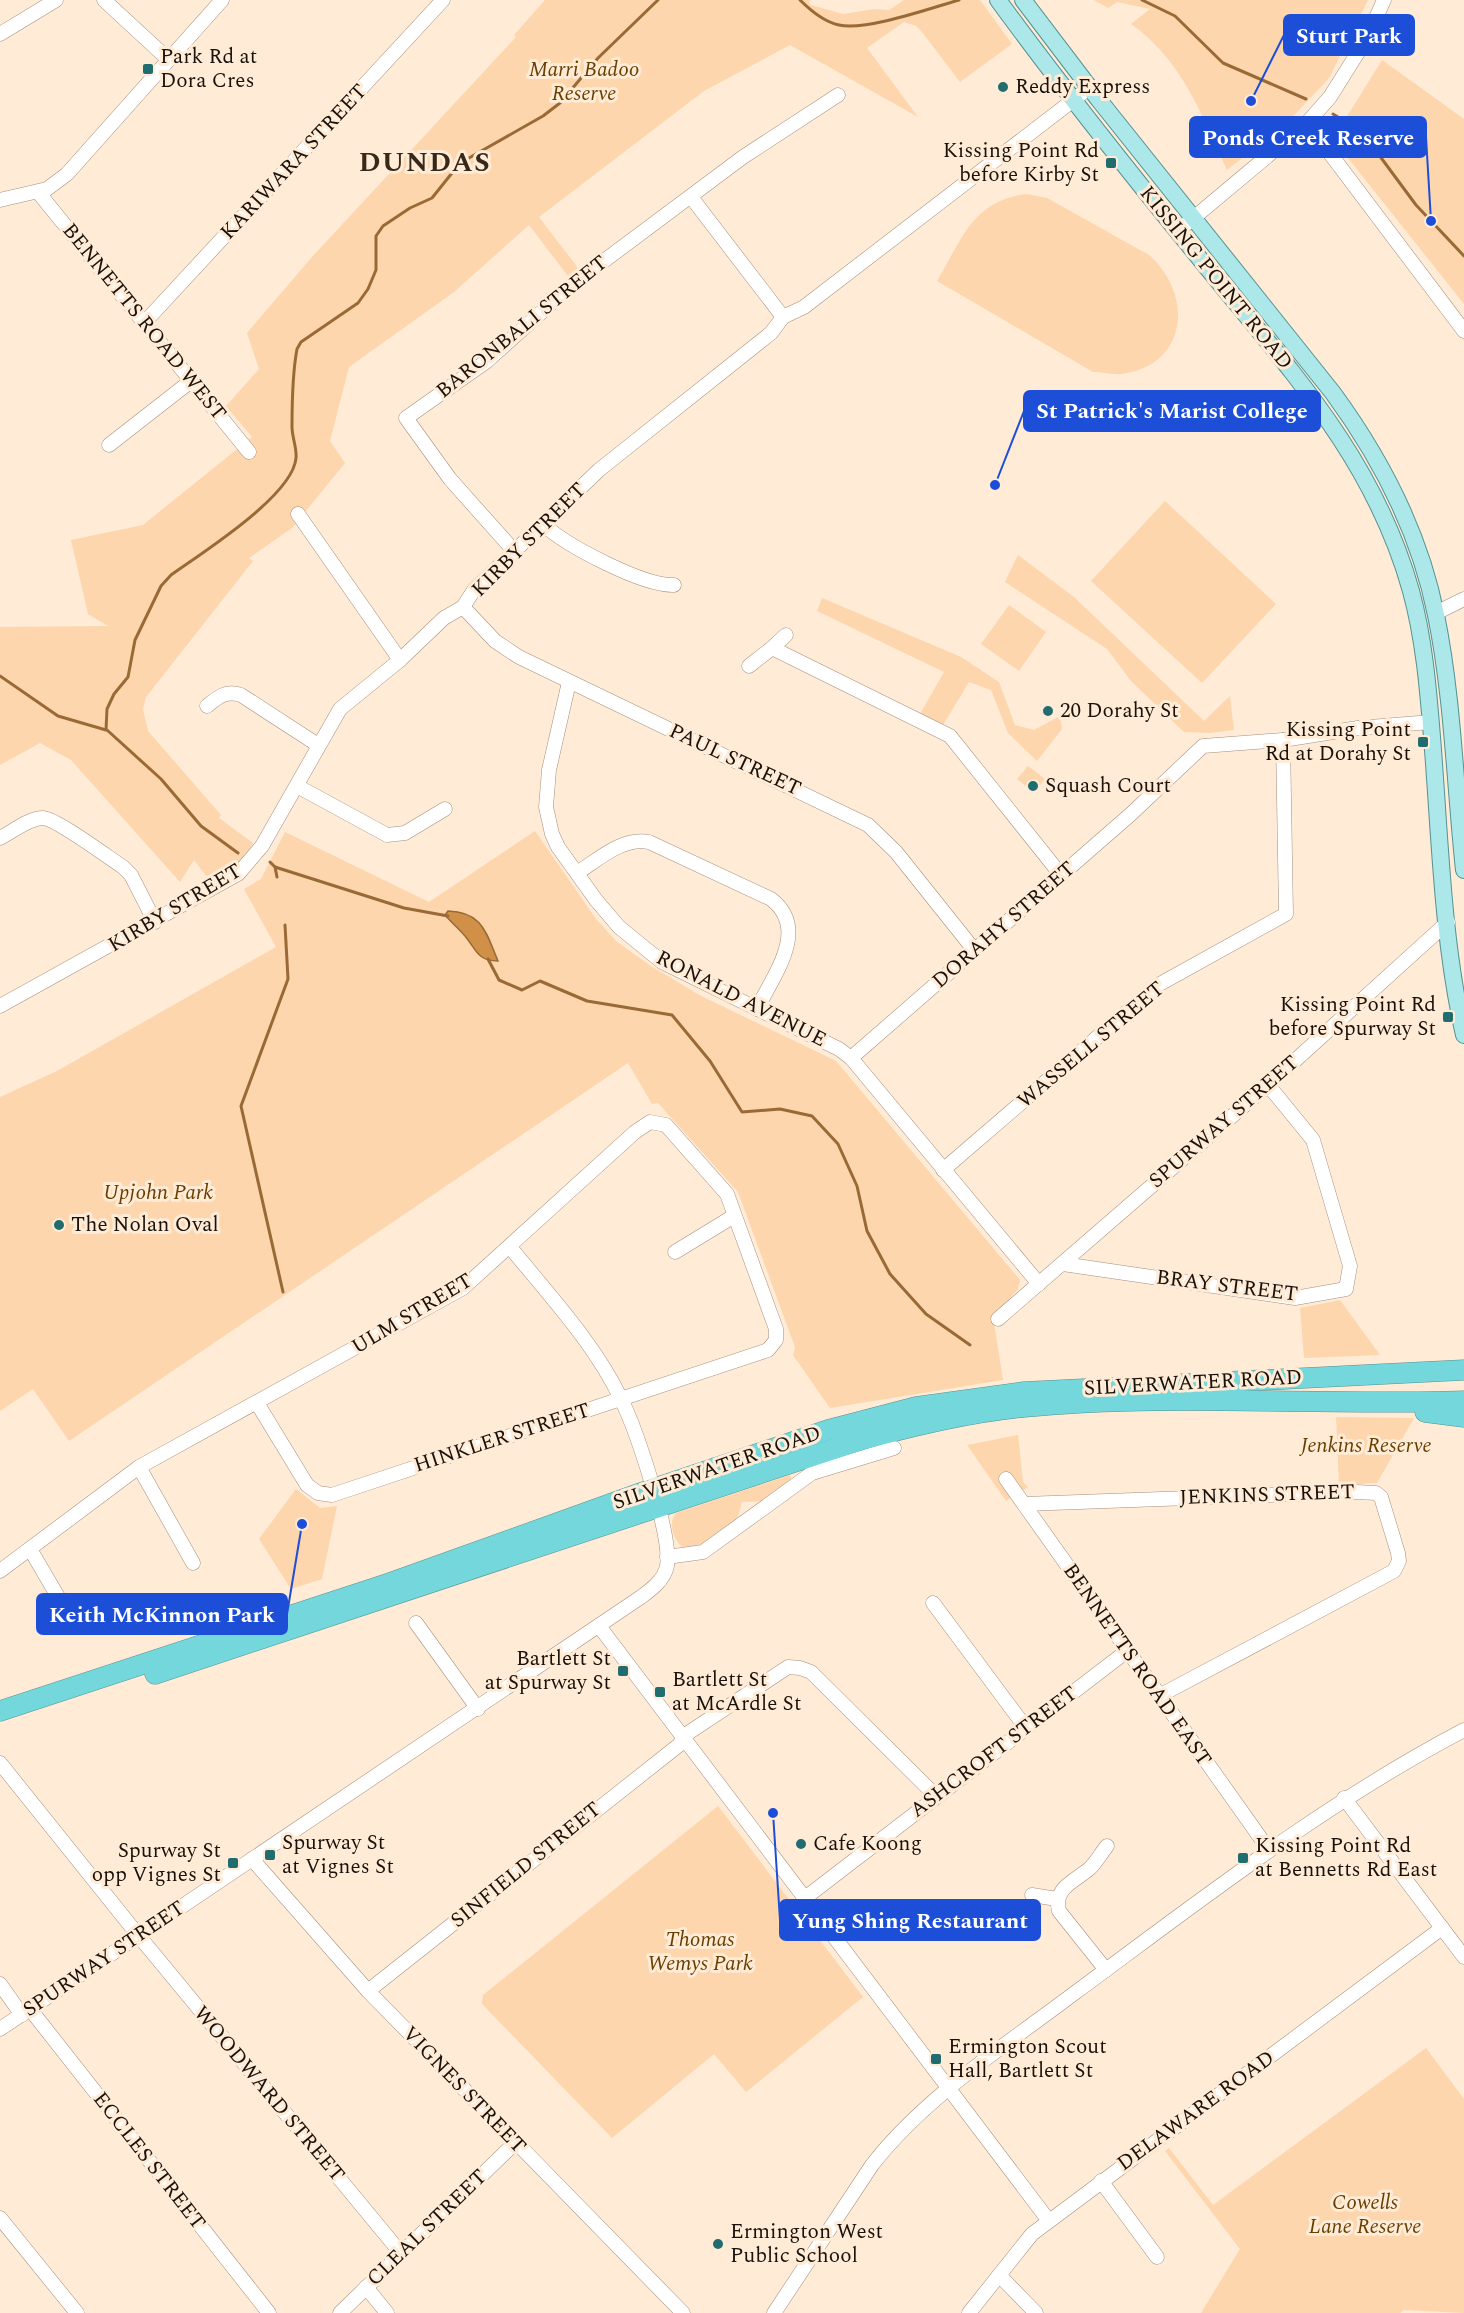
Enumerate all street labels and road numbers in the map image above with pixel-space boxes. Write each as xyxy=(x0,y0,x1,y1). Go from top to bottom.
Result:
street label: KARIWARA STREET xyxy=(213,77,375,247)
street label: KISSING POINT ROAD xyxy=(1132,179,1300,377)
street label: BENNETTS ROAD WEST xyxy=(54,216,234,428)
street label: BARONBALI STREET xyxy=(429,248,615,406)
street label: KIRBY STREET xyxy=(464,475,594,605)
street label: PAUL STREET xyxy=(663,715,807,805)
street label: DORAHY STREET xyxy=(925,854,1083,996)
street label: KIRBY STREET xyxy=(102,855,248,961)
street label: RONALD AVENUE xyxy=(650,942,832,1056)
street label: WASSELL STREET xyxy=(1010,974,1172,1116)
street label: SPURWAY STREET xyxy=(1142,1048,1306,1196)
street label: BRAY STREET xyxy=(1154,1261,1300,1311)
street label: ULM STREET xyxy=(345,1265,479,1363)
street label: SILVERWATER ROAD xyxy=(1083,1361,1303,1405)
street label: HINKLER STREET xyxy=(410,1394,594,1482)
street label: SILVERWATER ROAD xyxy=(609,1417,825,1519)
street label: JENKINS STREET xyxy=(1179,1476,1355,1514)
street label: BENNETTS ROAD EAST xyxy=(1055,1557,1219,1773)
street label: ASHCROFT STREET xyxy=(903,1678,1085,1826)
street label: SINFIELD STREET xyxy=(444,1794,608,1936)
street label: SPURWAY STREET xyxy=(16,1893,192,2025)
street label: WOODWARD STREET xyxy=(185,1999,353,2189)
street label: VIGNES STREET xyxy=(394,2019,534,2161)
street label: DELAWARE ROAD xyxy=(1110,2043,1282,2179)
street label: ECCLES STREET xyxy=(85,2085,213,2237)
street label: CLEAL STREET xyxy=(359,2162,495,2294)

